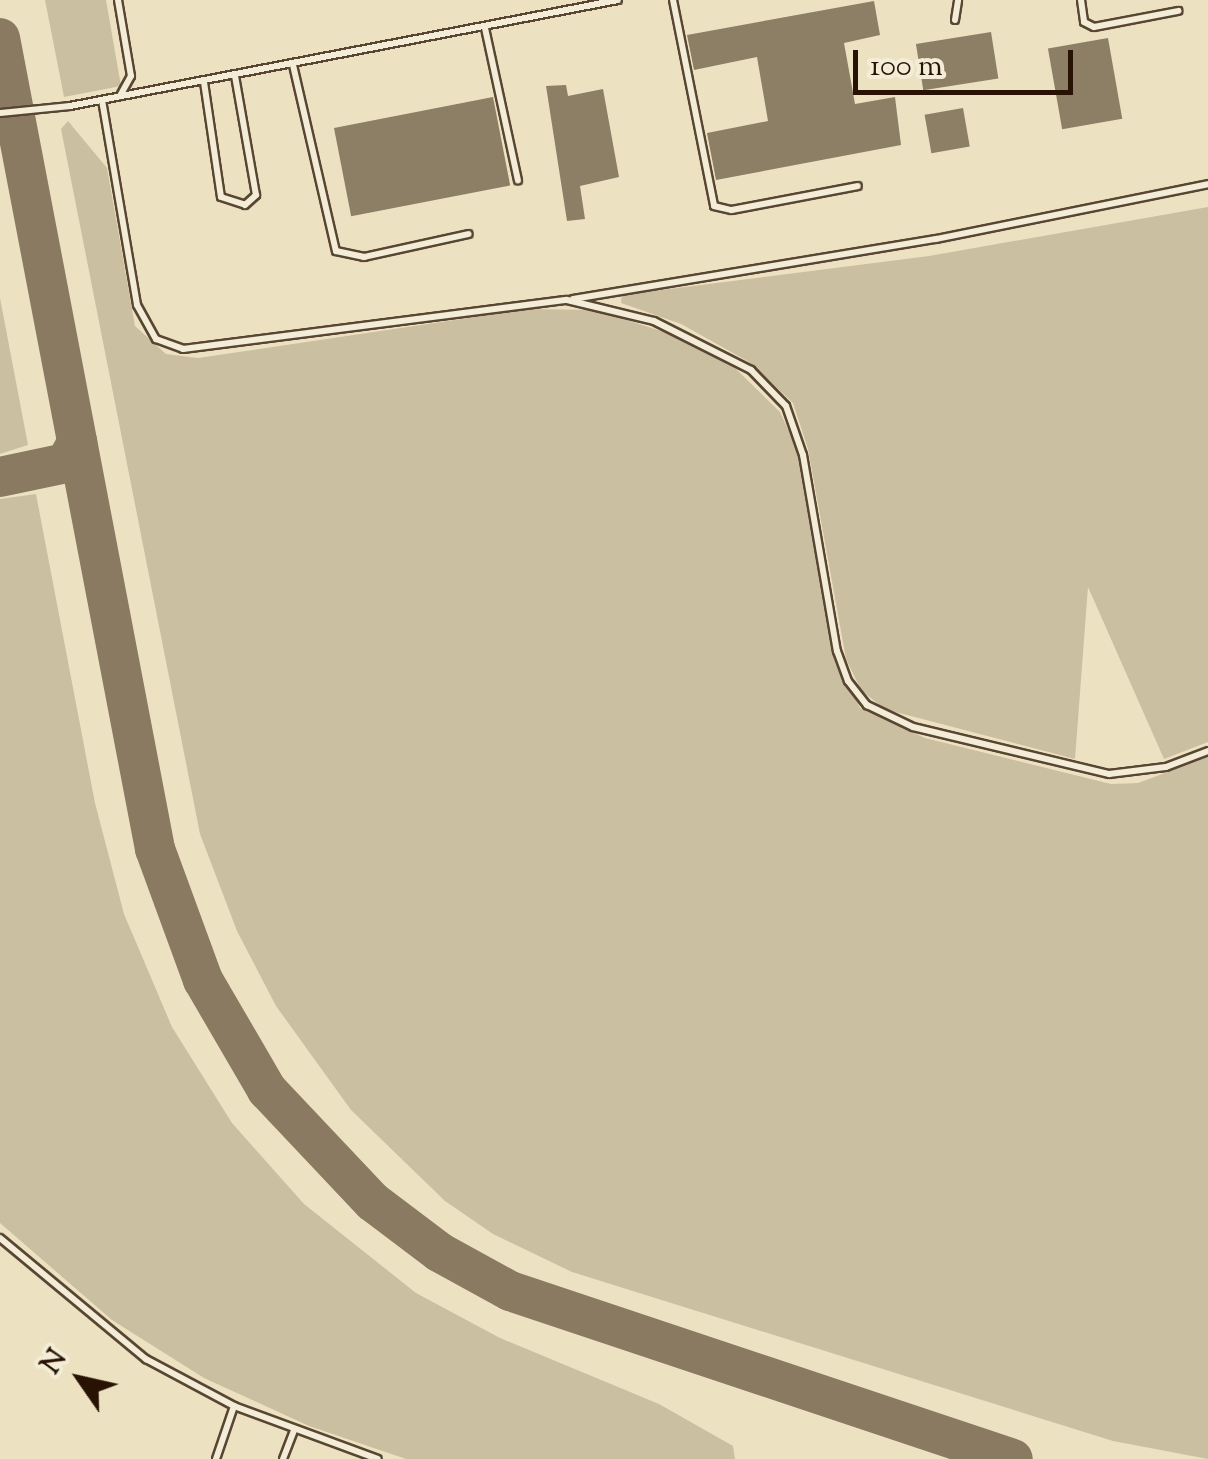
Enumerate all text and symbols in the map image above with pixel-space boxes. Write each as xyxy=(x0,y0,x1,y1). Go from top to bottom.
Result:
scale bar xyxy=(858,30,1078,92)
text: 100 m xyxy=(870,46,943,89)
north arrow xyxy=(30,1329,130,1429)
text: N xyxy=(32,1342,78,1383)

